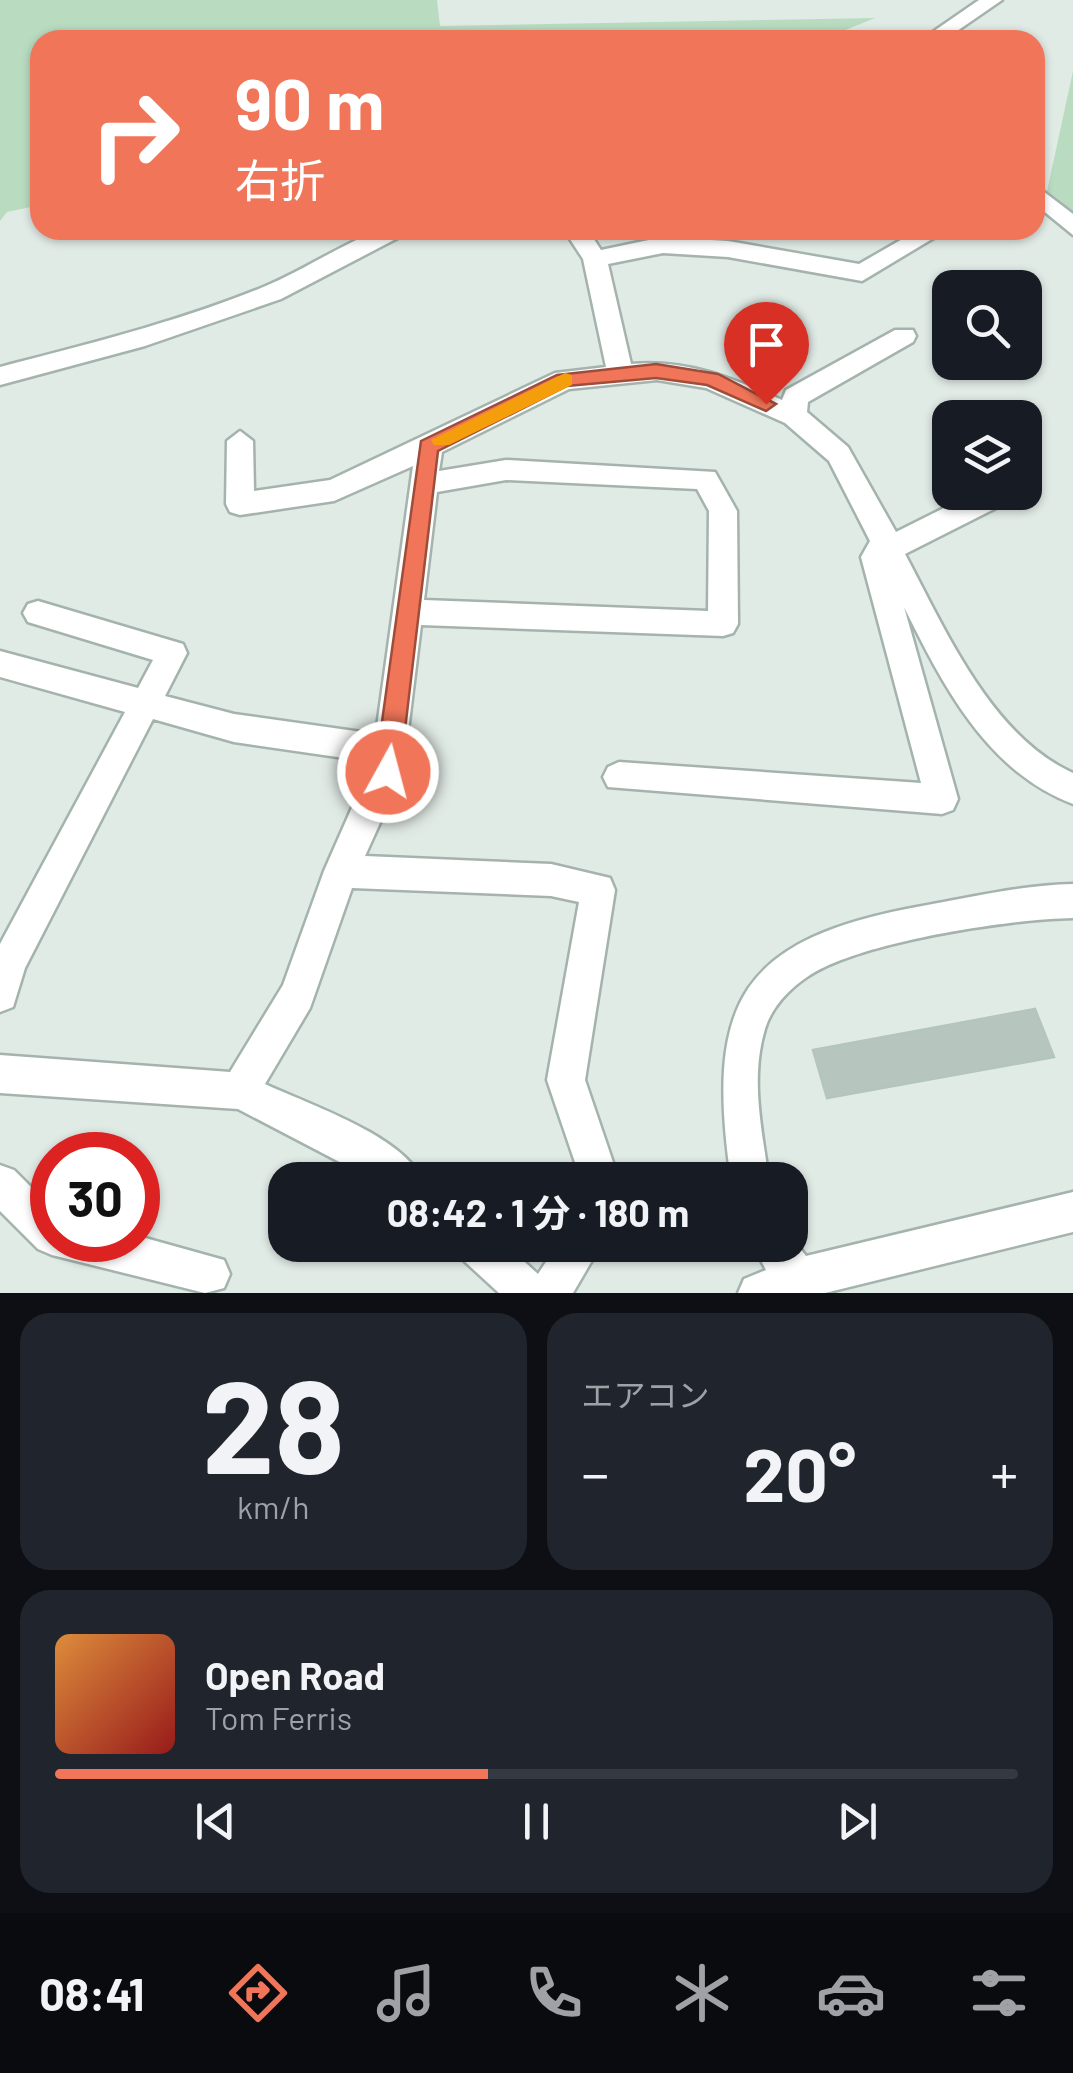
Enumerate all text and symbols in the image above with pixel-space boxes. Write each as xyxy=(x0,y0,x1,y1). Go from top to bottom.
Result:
text: 90 m xyxy=(235,60,385,144)
icon: right xyxy=(70,70,200,200)
text: 右折 xyxy=(235,152,325,206)
map controls xyxy=(932,270,1042,510)
button: search xyxy=(932,270,1042,380)
pin xyxy=(724,302,809,405)
icon: arrive xyxy=(739,317,794,372)
button: layers xyxy=(932,400,1042,510)
position arrow xyxy=(336,720,440,824)
speed limit sign: 30 xyxy=(30,1132,160,1262)
text: 08:42 · 1 分 · 180 m xyxy=(387,1189,689,1235)
text: 28 xyxy=(202,1344,345,1500)
text: エアコン xyxy=(582,1375,710,1413)
text: 20° xyxy=(743,1427,856,1517)
text: − xyxy=(582,1439,609,1505)
text: + xyxy=(990,1439,1018,1505)
text: km/h xyxy=(237,1487,309,1525)
text: Open Road xyxy=(205,1652,385,1698)
text: Tom Ferris xyxy=(205,1698,352,1736)
icon: previous xyxy=(188,1794,243,1849)
icon: pause xyxy=(509,1794,564,1849)
icon: next xyxy=(830,1794,885,1849)
icon: directions xyxy=(223,1958,293,2028)
icon: music xyxy=(371,1958,441,2028)
icon: phone xyxy=(519,1958,589,2028)
icon: climate xyxy=(667,1958,737,2028)
icon: car xyxy=(816,1958,886,2028)
icon: filters xyxy=(964,1958,1034,2028)
text: 08:41 xyxy=(39,1966,144,2020)

